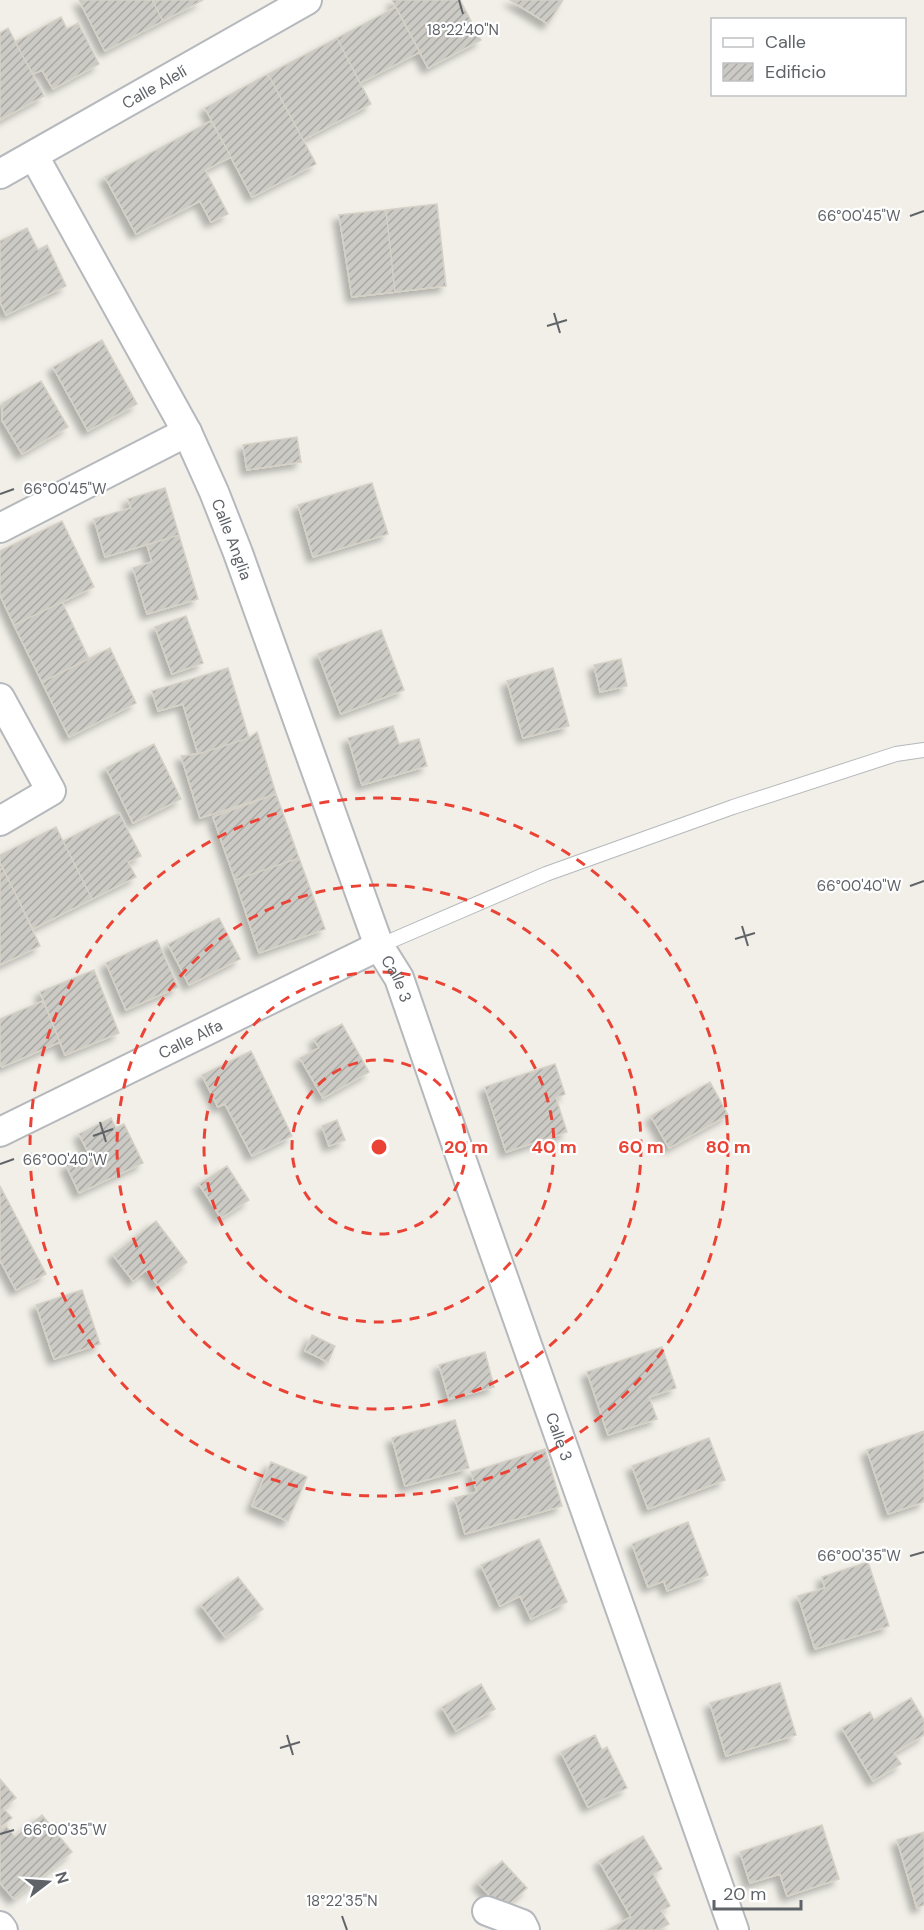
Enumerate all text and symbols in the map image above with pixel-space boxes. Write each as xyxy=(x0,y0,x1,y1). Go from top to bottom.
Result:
legend xyxy=(711,18,906,96)
text: 18°22'40"N xyxy=(427,20,499,40)
text: Calle xyxy=(765,30,806,54)
street label: Calle Alelí xyxy=(118,60,190,113)
text: Edificio xyxy=(765,60,826,84)
text: 66°00'45"W xyxy=(818,206,901,226)
text: 66°00'45"W xyxy=(24,479,107,499)
street label: Calle Anglia xyxy=(207,495,257,583)
text: 66°00'40"W xyxy=(817,876,902,896)
street label: Calle 3 xyxy=(377,951,417,1005)
street label: Calle Alfa xyxy=(155,1014,226,1063)
text: 20 m xyxy=(444,1135,488,1159)
text: 40 m xyxy=(531,1135,577,1159)
text: 60 m xyxy=(618,1135,664,1159)
text: 80 m xyxy=(705,1135,751,1159)
centre of rings xyxy=(369,1137,389,1157)
text: 66°00'40"W xyxy=(23,1150,108,1170)
street label: Calle 3 xyxy=(541,1409,578,1464)
text: 66°00'35"W xyxy=(817,1546,901,1566)
text: 66°00'35"W xyxy=(23,1820,107,1840)
north arrow xyxy=(18,1852,78,1912)
text: N xyxy=(50,1869,74,1886)
scale bar xyxy=(714,1873,801,1911)
text: 20 m xyxy=(723,1882,766,1906)
text: 18°22'35"N xyxy=(306,1891,378,1911)

